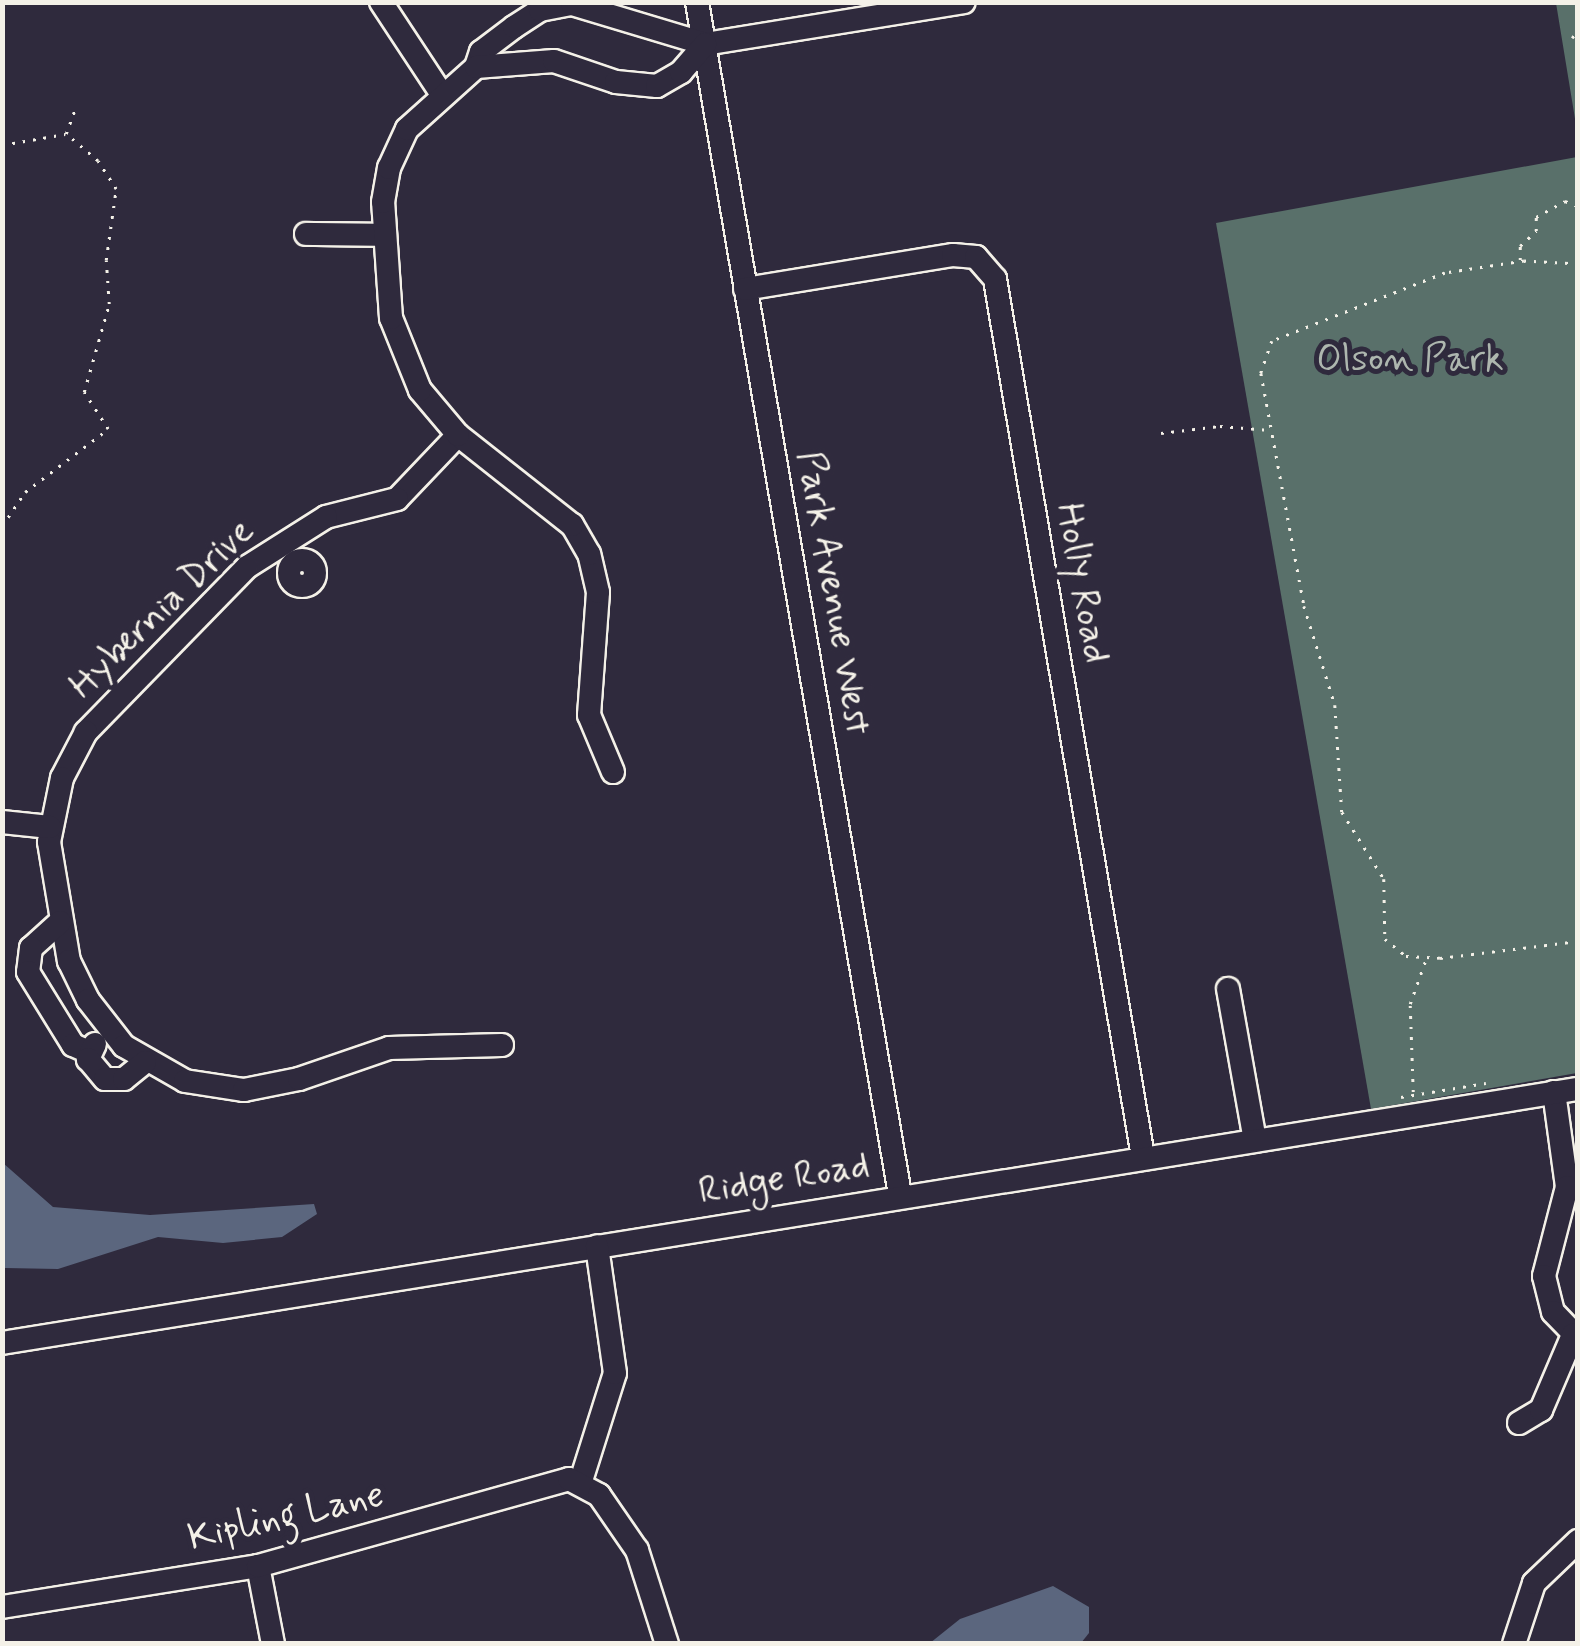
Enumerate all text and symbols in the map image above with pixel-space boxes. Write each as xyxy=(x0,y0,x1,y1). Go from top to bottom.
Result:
park label: Olson Park xyxy=(1318,337,1502,383)
street label: Park Avenue West xyxy=(785,445,881,741)
street label: Holly Road xyxy=(1045,499,1119,667)
street label: Hybernia Drive xyxy=(60,510,264,708)
street label: Ridge Road xyxy=(695,1143,873,1215)
street label: Kipling Lane xyxy=(182,1472,390,1562)

